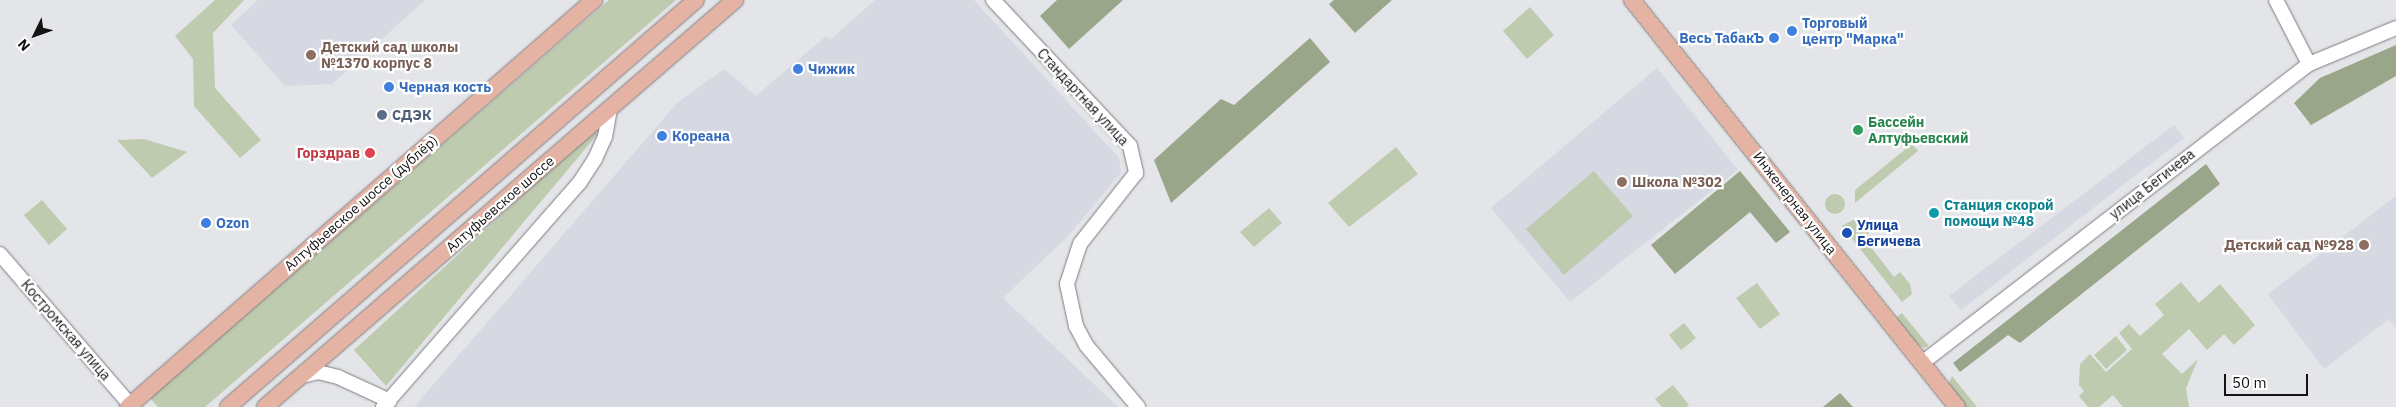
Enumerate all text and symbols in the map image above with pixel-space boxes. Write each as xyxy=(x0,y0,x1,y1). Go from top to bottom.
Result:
north arrow xyxy=(10,10,60,60)
place label: Торговый центр "Марка" xyxy=(1802,15,1904,48)
marker: Торговый центр "Марка" xyxy=(1786,25,1798,37)
place label: Весь ТабакЪ xyxy=(1679,30,1764,46)
marker: Весь ТабакЪ xyxy=(1768,32,1780,44)
text: N xyxy=(14,35,34,55)
place label: Детский сад школы №1370 корпус 8 xyxy=(321,39,458,72)
street label: Стандартная улица xyxy=(1034,45,1132,149)
marker: Детский сад школы №1370 корпус 8 xyxy=(305,49,317,61)
place label: Чижик xyxy=(808,61,855,77)
marker: Чижик xyxy=(792,63,804,75)
place label: Черная кость xyxy=(399,79,491,95)
marker: Черная кость xyxy=(383,81,395,93)
place label: СДЭК xyxy=(392,107,431,123)
marker: СДЭК xyxy=(376,109,388,121)
place label: Бассейн Алтуфьевский xyxy=(1868,114,1968,146)
marker: Бассейн Алтуфьевский xyxy=(1852,124,1864,136)
place label: Кореана xyxy=(672,128,730,144)
marker: Кореана xyxy=(656,130,668,142)
street label: Алтуфьевское шоссе (дублёр) xyxy=(281,132,441,274)
place label: Горздрав xyxy=(297,145,360,161)
street label: улица Бегичева xyxy=(2106,146,2198,222)
marker: Горздрав xyxy=(364,147,376,159)
street label: Инженерная улица xyxy=(1750,148,1840,258)
street label: Алтуфьевское шоссе xyxy=(442,152,558,256)
place label: Школа №302 xyxy=(1632,174,1722,190)
marker: Школа №302 xyxy=(1616,176,1628,188)
place label: Станция скорой помощи №48 xyxy=(1944,197,2054,230)
marker: Станция скорой помощи №48 xyxy=(1928,207,1940,219)
place label: Ozon xyxy=(216,215,249,231)
marker: Ozon xyxy=(200,217,212,229)
place label: Улица Бегичева xyxy=(1857,217,1921,250)
marker: Улица Бегичева xyxy=(1841,227,1853,239)
place label: Детский сад №928 xyxy=(2224,237,2354,253)
marker: Детский сад №928 xyxy=(2358,239,2370,251)
street label: Костромская улица xyxy=(18,276,114,384)
scale bar xyxy=(2226,364,2310,396)
text: 50 m xyxy=(2232,373,2267,392)

